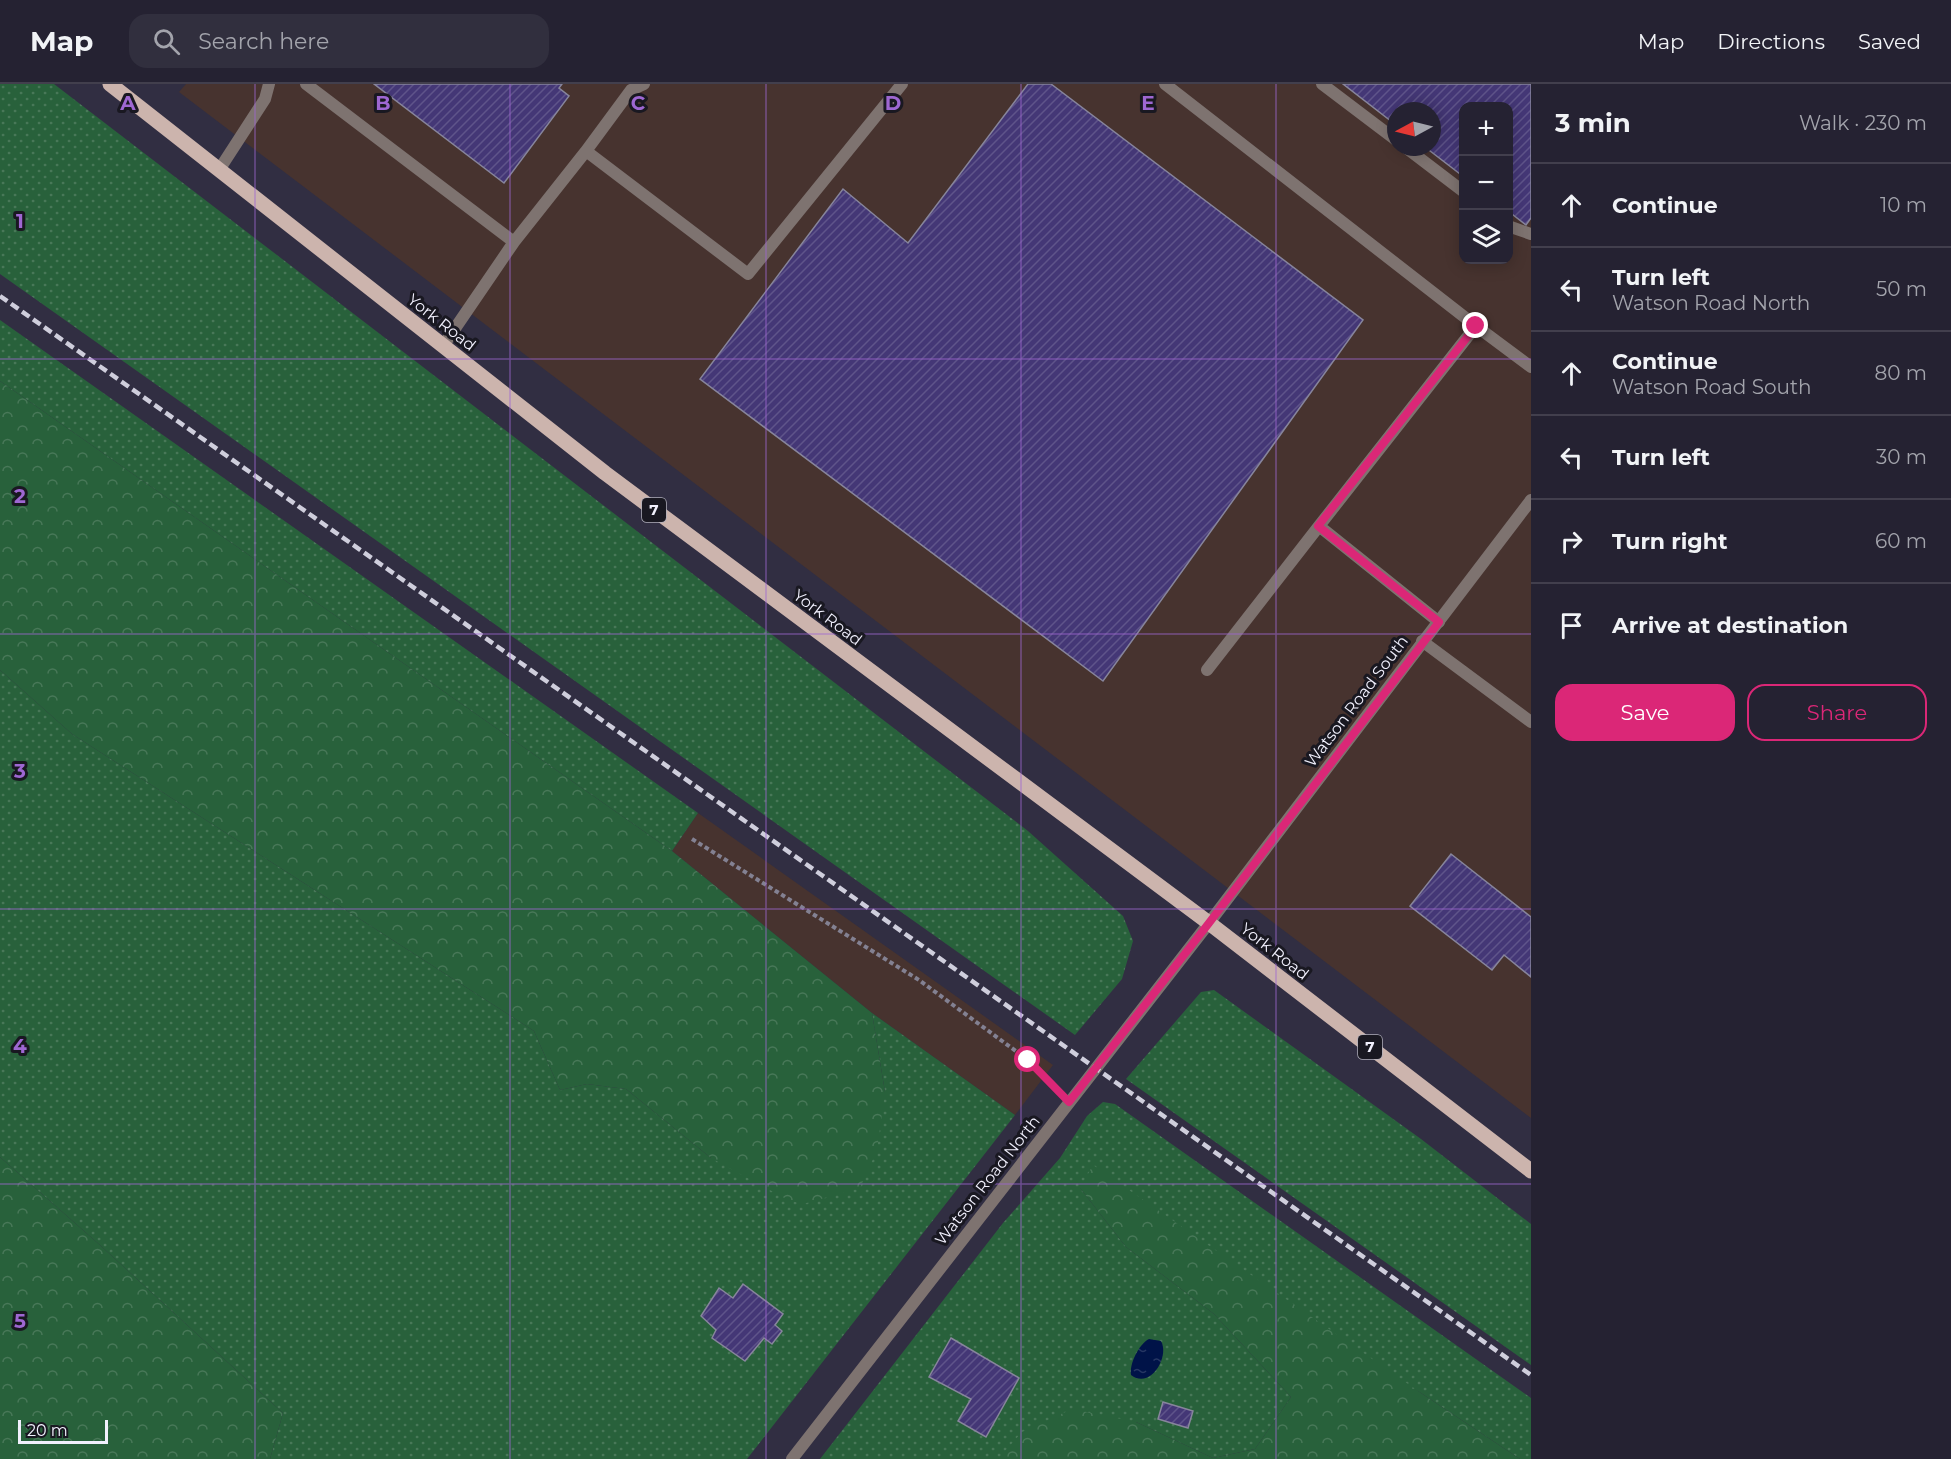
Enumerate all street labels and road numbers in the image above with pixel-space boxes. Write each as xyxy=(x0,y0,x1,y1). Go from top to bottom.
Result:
street label: York Road xyxy=(404,290,480,355)
road number: 7 xyxy=(642,498,666,522)
street label: York Road xyxy=(790,585,866,649)
street label: Watson Road South xyxy=(1301,632,1412,771)
street label: York Road xyxy=(1237,919,1313,984)
road number: 7 xyxy=(1358,1035,1382,1059)
street label: Watson Road North xyxy=(931,1112,1044,1249)

